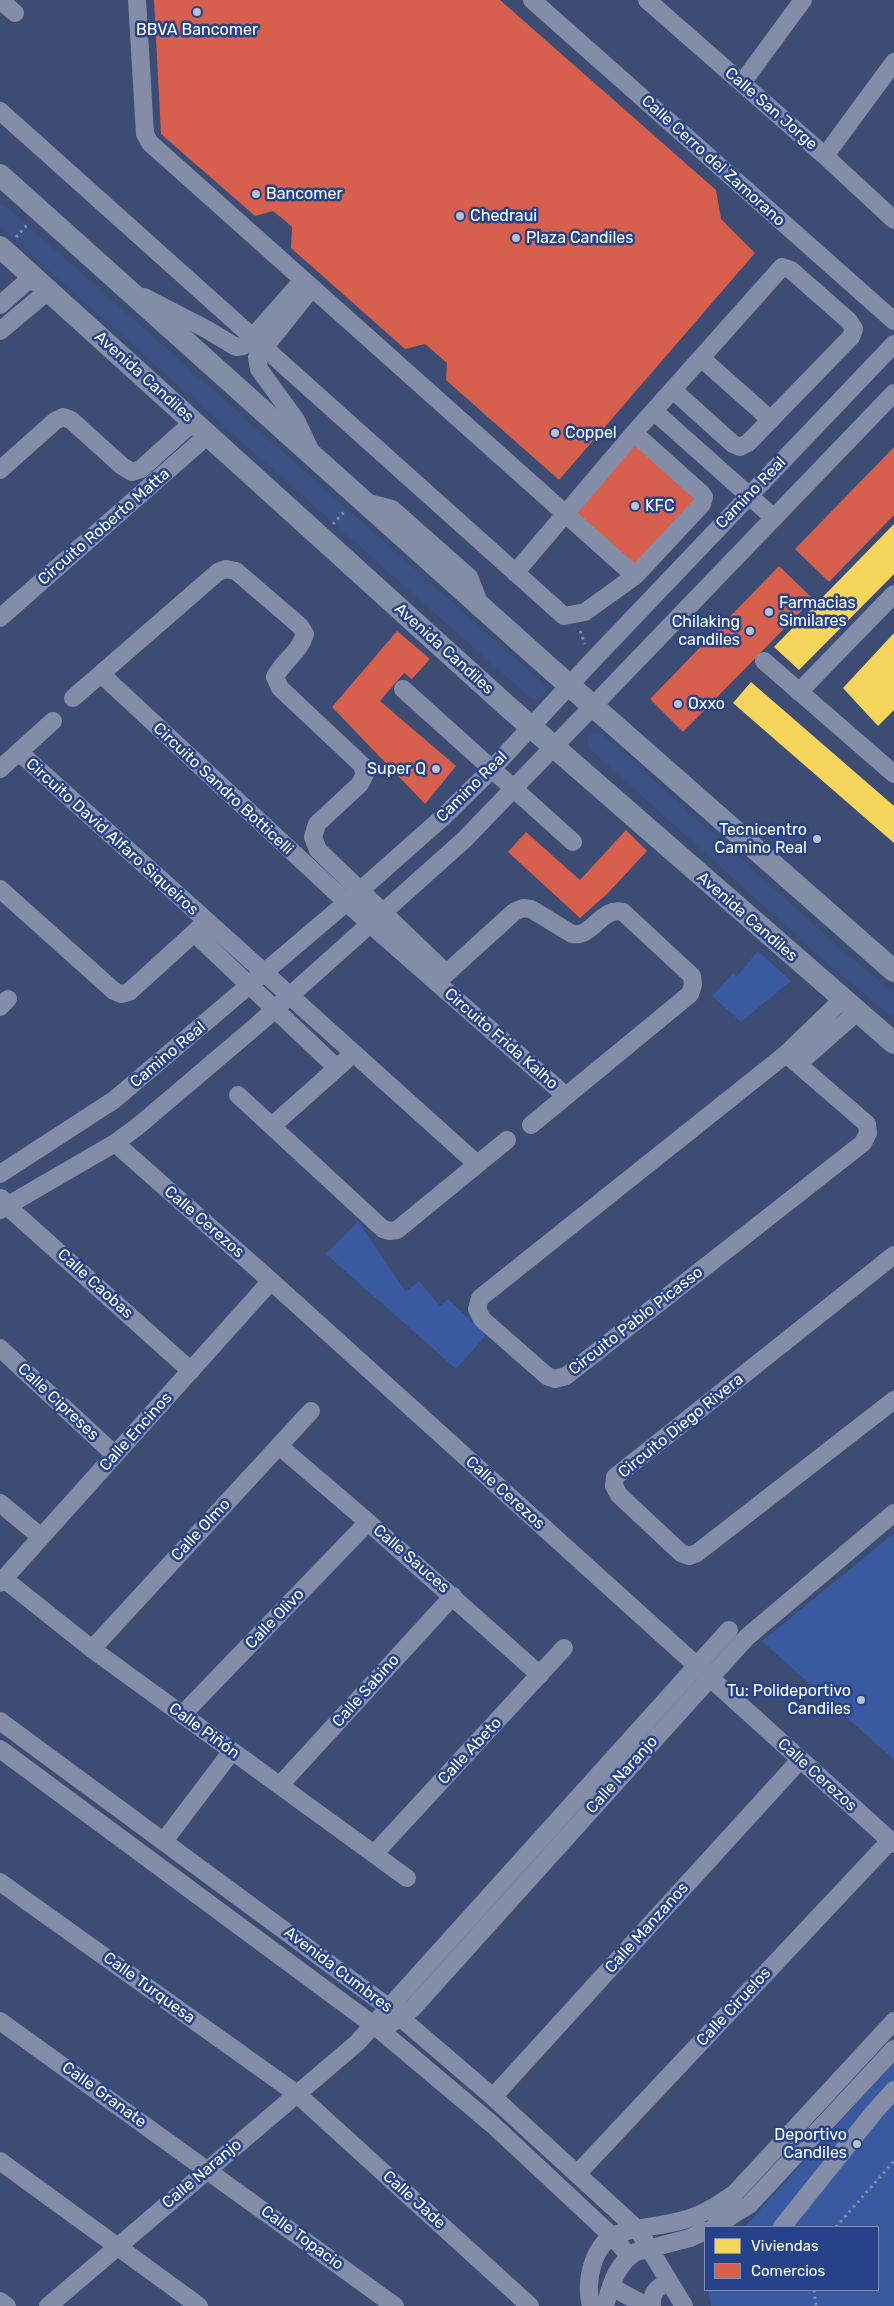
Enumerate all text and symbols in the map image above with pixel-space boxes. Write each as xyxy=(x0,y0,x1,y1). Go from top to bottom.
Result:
marker: BBVA Bancomer xyxy=(191,6,203,18)
place label: BBVA Bancomer xyxy=(136,20,258,40)
street label: Calle San Jorge xyxy=(721,64,821,154)
street label: Calle Cerro del Zamorano xyxy=(637,91,789,231)
place label: Bancomer xyxy=(266,184,342,204)
marker: Bancomer xyxy=(250,188,262,200)
place label: Chedraui xyxy=(470,206,537,226)
marker: Chedraui xyxy=(454,210,466,222)
place label: Plaza Candiles xyxy=(526,228,633,248)
marker: Plaza Candiles xyxy=(510,232,522,244)
street label: Avenida Candiles xyxy=(90,327,198,427)
place label: Coppel xyxy=(565,423,617,443)
marker: Coppel xyxy=(549,427,561,439)
street label: Camino Real xyxy=(712,453,790,533)
street label: Circuito Roberto Matta xyxy=(34,465,174,589)
place label: KFC xyxy=(645,496,675,516)
marker: KFC xyxy=(629,500,641,512)
place label: Farmacias Similares xyxy=(779,593,856,631)
street label: Avenida Candiles xyxy=(390,599,498,699)
marker: Farmacias Similares xyxy=(763,606,775,618)
place label: Chilaking candiles xyxy=(672,612,740,650)
marker: Chilaking candiles xyxy=(744,625,756,637)
place label: Oxxo xyxy=(688,694,725,714)
marker: Oxxo xyxy=(672,698,684,710)
street label: Circuito Sandro Botticelli xyxy=(149,719,297,859)
street label: Camino Real xyxy=(433,748,511,826)
street label: Circuito David Alfaro Siqueiros xyxy=(22,754,202,920)
place label: Super Q xyxy=(367,759,426,779)
marker: Super Q xyxy=(430,763,442,775)
place label: Tecnicentro Camino Real xyxy=(715,820,807,858)
marker: Tecnicentro Camino Real xyxy=(811,833,823,845)
street label: Avenida Candiles xyxy=(693,868,801,966)
street label: Circuito Frida Kalho xyxy=(440,984,562,1094)
street label: Camino Real xyxy=(126,1018,210,1092)
street label: Calle Cerezos xyxy=(160,1182,248,1262)
street label: Calle Caobas xyxy=(53,1245,137,1323)
street label: Circuito Pablo Picasso xyxy=(565,1263,707,1379)
street label: Calle Cipreses xyxy=(13,1359,103,1445)
street label: Circuito Diego Rivera xyxy=(615,1370,747,1482)
street label: Calle Encinos xyxy=(96,1389,176,1475)
street label: Calle Cerezos xyxy=(461,1452,549,1534)
street label: Calle Olmo xyxy=(167,1495,235,1565)
street label: Calle Sauces xyxy=(369,1521,453,1597)
street label: Calle Olivo xyxy=(242,1585,308,1653)
street label: Calle Sabino xyxy=(328,1651,404,1731)
place label: Tu: Polideportivo Candiles xyxy=(727,1681,851,1719)
marker: Tu: Polideportivo Candiles xyxy=(855,1694,867,1706)
street label: Calle Piñón xyxy=(165,1699,243,1763)
street label: Calle Abeto xyxy=(434,1713,506,1789)
street label: Calle Naranjo xyxy=(582,1732,662,1818)
street label: Calle Cerezos xyxy=(773,1734,861,1816)
street label: Calle Manzanos xyxy=(601,1879,693,1977)
street label: Avenida Cumbres xyxy=(280,1923,396,2017)
street label: Calle Turquesa xyxy=(99,1948,199,2028)
street label: Calle Ciruelos xyxy=(693,1964,775,2050)
street label: Calle Granate xyxy=(58,2058,150,2132)
place label: Deportivo Candiles xyxy=(774,2125,847,2163)
street label: Calle Naranjo xyxy=(158,2135,246,2213)
marker: Deportivo Candiles xyxy=(851,2138,863,2150)
street label: Calle Jade xyxy=(379,2167,449,2233)
street label: Calle Topacio xyxy=(257,2202,347,2274)
legend xyxy=(704,2226,879,2291)
text: Viviendas xyxy=(751,2237,819,2255)
text: Comercios xyxy=(751,2262,825,2280)

